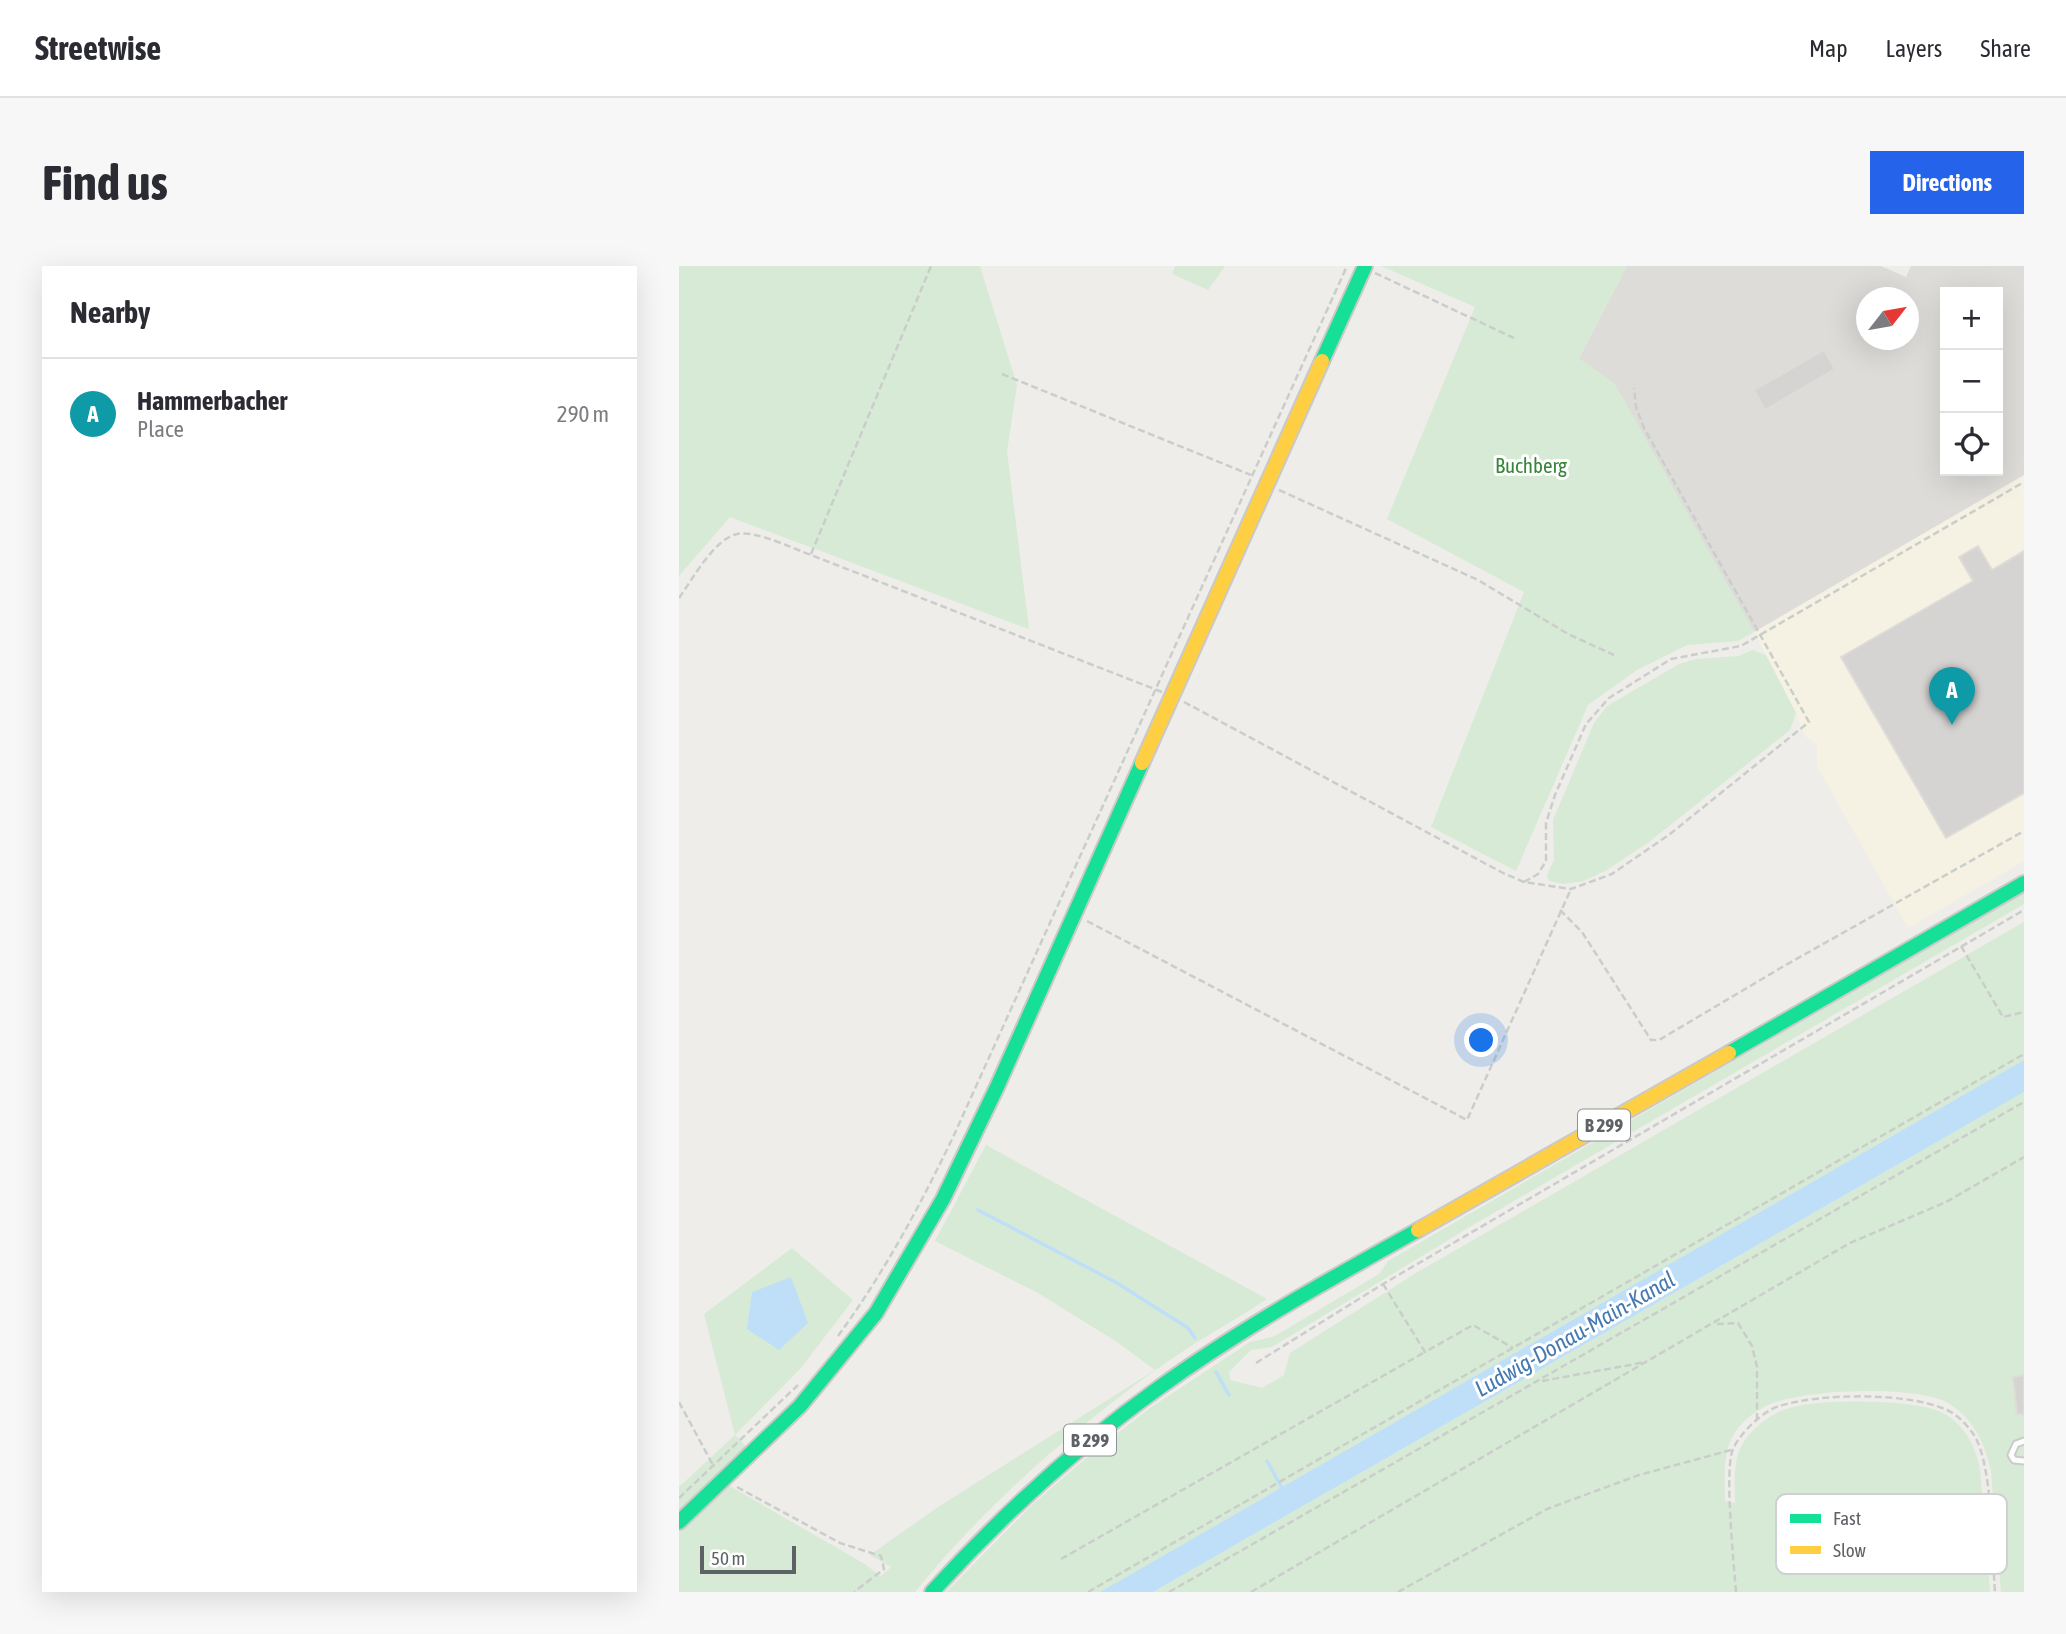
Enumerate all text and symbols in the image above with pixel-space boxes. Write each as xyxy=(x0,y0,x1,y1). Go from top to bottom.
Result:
text: Streetwise xyxy=(35,29,161,67)
text: Map xyxy=(1809,35,1848,62)
text: Layers xyxy=(1886,35,1942,62)
text: Share xyxy=(1980,35,2031,62)
button: Directions xyxy=(1870,151,2024,214)
text: Find us xyxy=(42,154,168,210)
north arrow xyxy=(1856,287,1919,350)
map controls xyxy=(1940,287,2003,476)
button: + xyxy=(1940,287,2003,350)
text: Nearby xyxy=(70,295,150,329)
button: − xyxy=(1940,350,2003,413)
text: Hammerbacher xyxy=(137,386,287,416)
text: A xyxy=(87,401,99,427)
text: 290 m xyxy=(557,401,609,427)
button: locate xyxy=(1940,413,2003,476)
text: Place xyxy=(137,416,184,442)
park label: Buchberg xyxy=(1495,453,1567,477)
pin: A xyxy=(1929,667,1975,725)
your location xyxy=(1464,1023,1498,1057)
road number: B 299 xyxy=(1578,1110,1630,1140)
water label: Ludwig-Donau-Main-Kanal xyxy=(1470,1266,1680,1402)
road number: B 299 xyxy=(1064,1424,1116,1456)
legend xyxy=(1776,1494,2007,1574)
text: Fast xyxy=(1833,1507,1861,1529)
text: Slow xyxy=(1833,1539,1867,1561)
scale bar xyxy=(700,1543,796,1575)
text: 50 m xyxy=(711,1547,745,1569)

